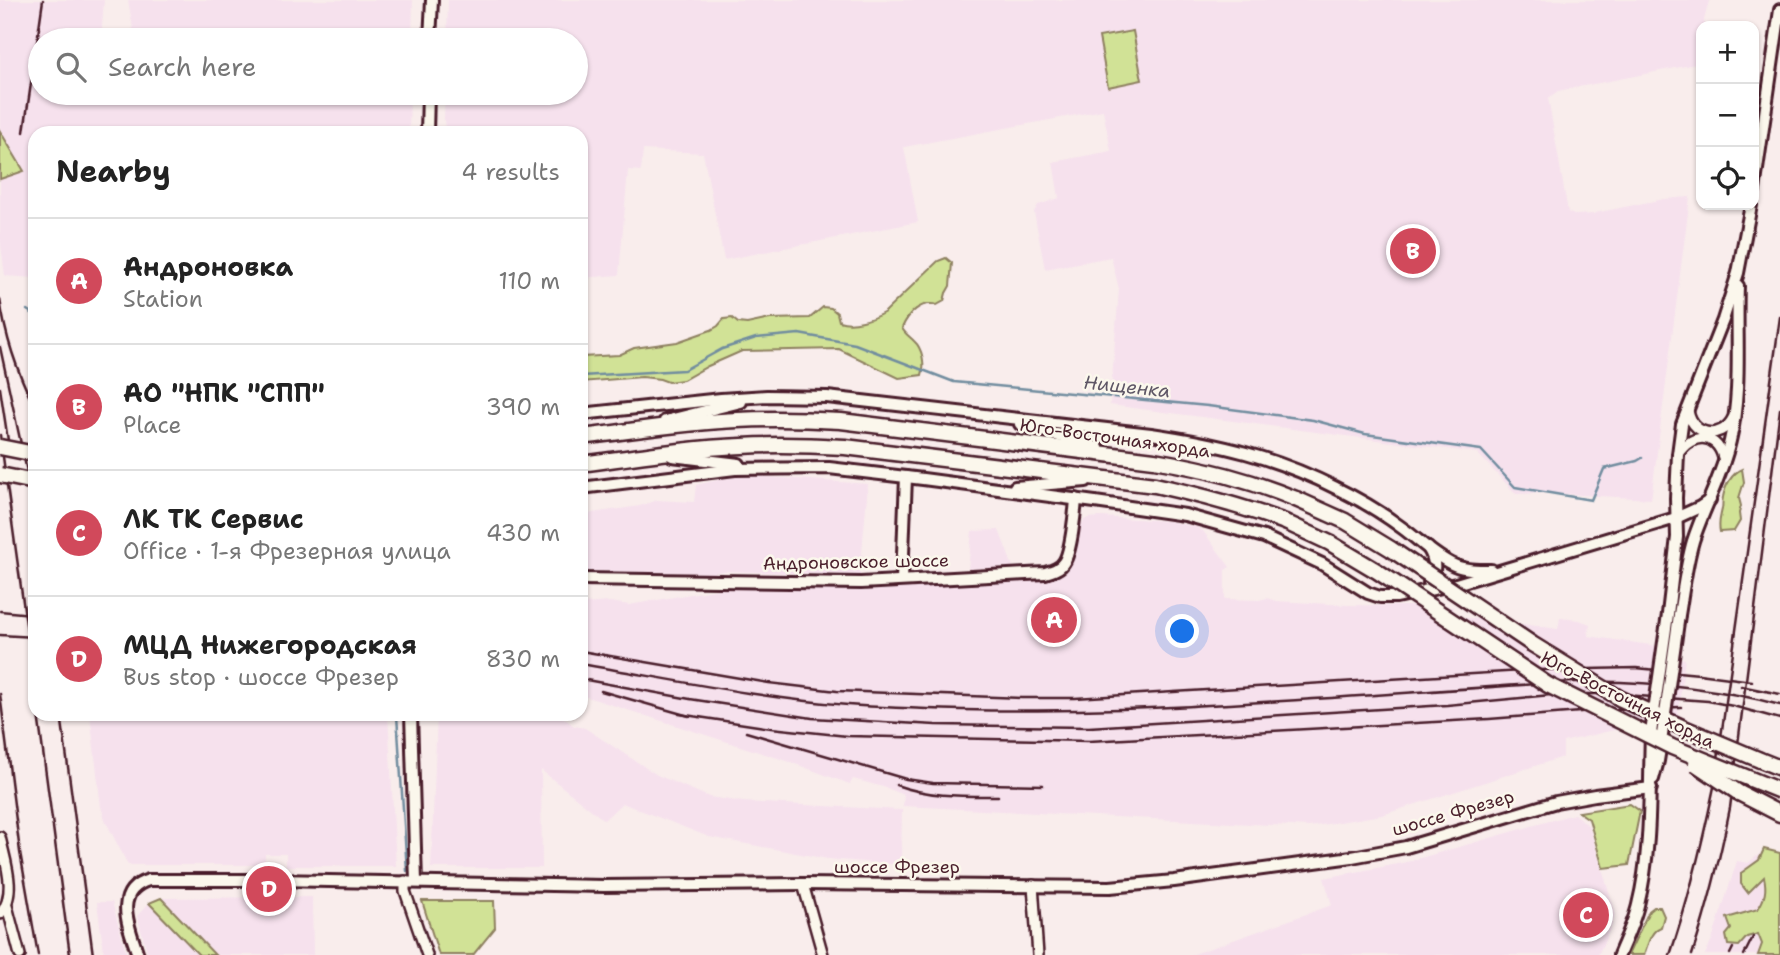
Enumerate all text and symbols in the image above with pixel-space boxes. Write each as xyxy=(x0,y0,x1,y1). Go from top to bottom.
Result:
map controls xyxy=(1696,21,1759,210)
button: + xyxy=(1696,21,1759,84)
search box xyxy=(28,28,588,105)
icon: search xyxy=(52,48,90,86)
text: Search here xyxy=(108,49,257,84)
button: − xyxy=(1696,84,1759,147)
button: locate xyxy=(1696,147,1759,210)
text: Nearby xyxy=(56,151,171,192)
text: 4 results xyxy=(461,157,560,187)
pin: B xyxy=(1390,225,1436,277)
text: Андроновка xyxy=(123,249,293,284)
text: A xyxy=(70,266,88,296)
text: 110 m xyxy=(498,266,560,296)
text: Station xyxy=(123,284,203,314)
water label: Нищенка xyxy=(1082,370,1172,403)
text: АО "НПК "СПП" xyxy=(123,375,325,410)
text: B xyxy=(72,392,86,422)
text: 390 m xyxy=(486,392,560,422)
text: Place xyxy=(123,410,182,440)
street label: Юго-Восточная хорда xyxy=(1018,413,1212,463)
text: ЛК ТК Сервис xyxy=(123,501,304,536)
text: C xyxy=(72,518,86,548)
text: 430 m xyxy=(486,518,560,548)
text: Office · 1-я Фрезерная улица xyxy=(123,536,451,566)
street label: Андроновское шоссе xyxy=(763,548,949,576)
pin: A xyxy=(1031,594,1077,646)
your location xyxy=(1165,614,1199,648)
text: МЦД Нижегородская xyxy=(123,627,417,662)
text: D xyxy=(71,644,87,674)
text: 830 m xyxy=(486,644,560,674)
street label: Юго-Восточная хорда xyxy=(1537,646,1719,754)
text: Bus stop · шоссе Фрезер xyxy=(123,662,399,692)
street label: шоссе Фрезер xyxy=(1389,784,1517,842)
street label: шоссе Фрезер xyxy=(834,855,960,879)
pin: D xyxy=(246,863,292,915)
pin: C xyxy=(1563,889,1609,941)

